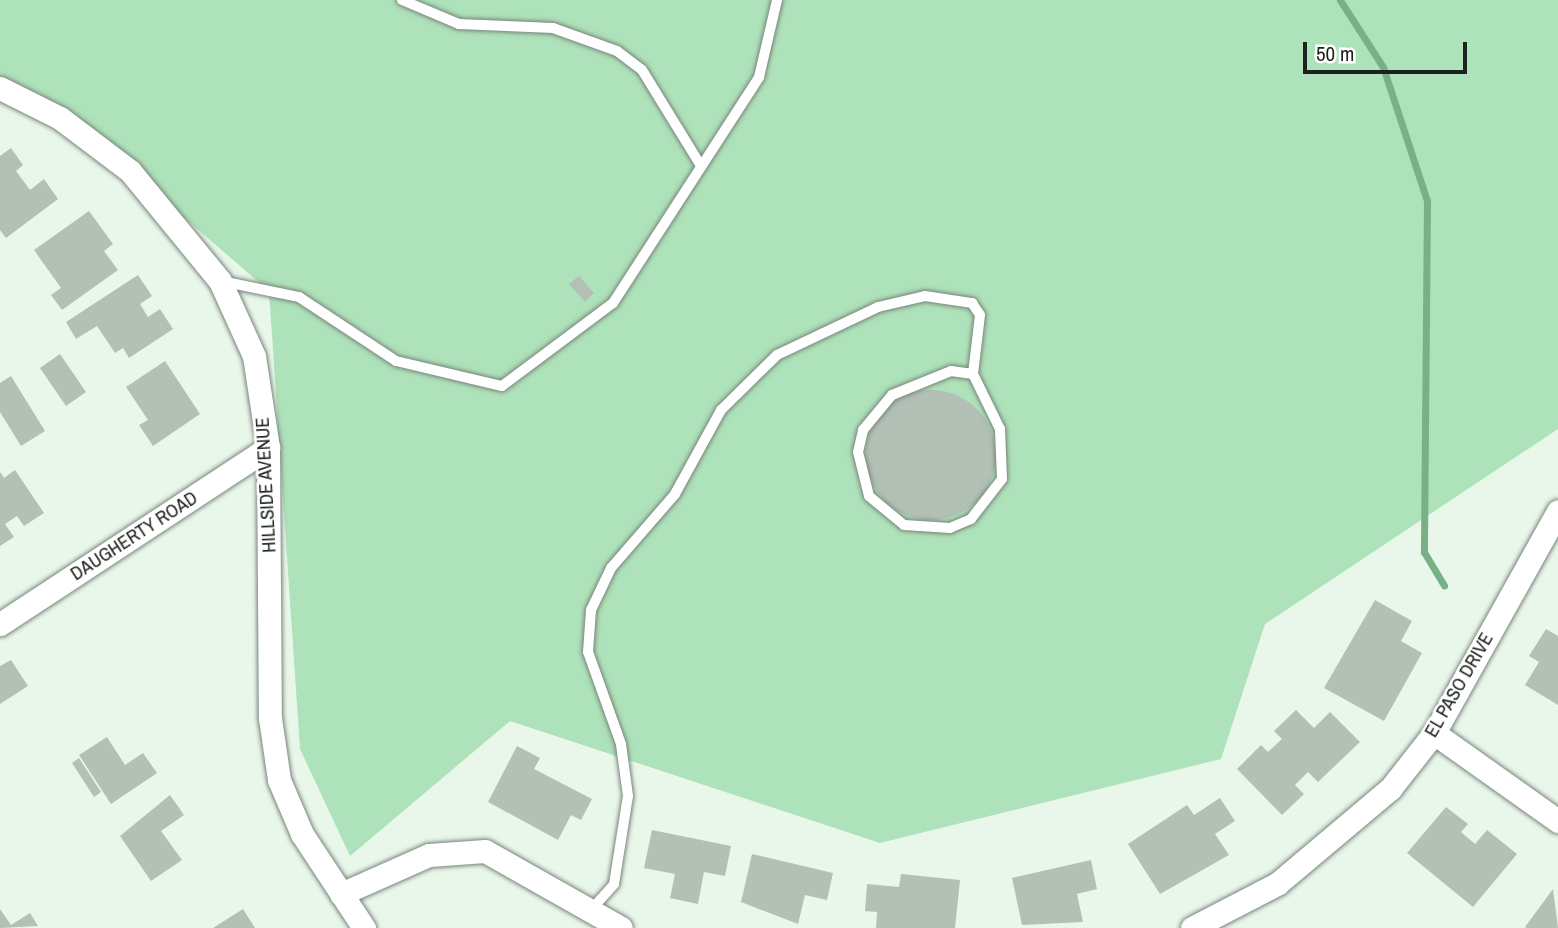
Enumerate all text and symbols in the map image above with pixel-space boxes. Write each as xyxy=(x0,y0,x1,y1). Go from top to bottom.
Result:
scale bar xyxy=(1306,28,1470,72)
text: 50 m xyxy=(1316,39,1354,68)
street label: HILLSIDE AVENUE xyxy=(251,416,281,554)
street label: DAUGHERTY ROAD xyxy=(66,486,202,586)
street label: EL PASO DRIVE xyxy=(1420,628,1498,742)

